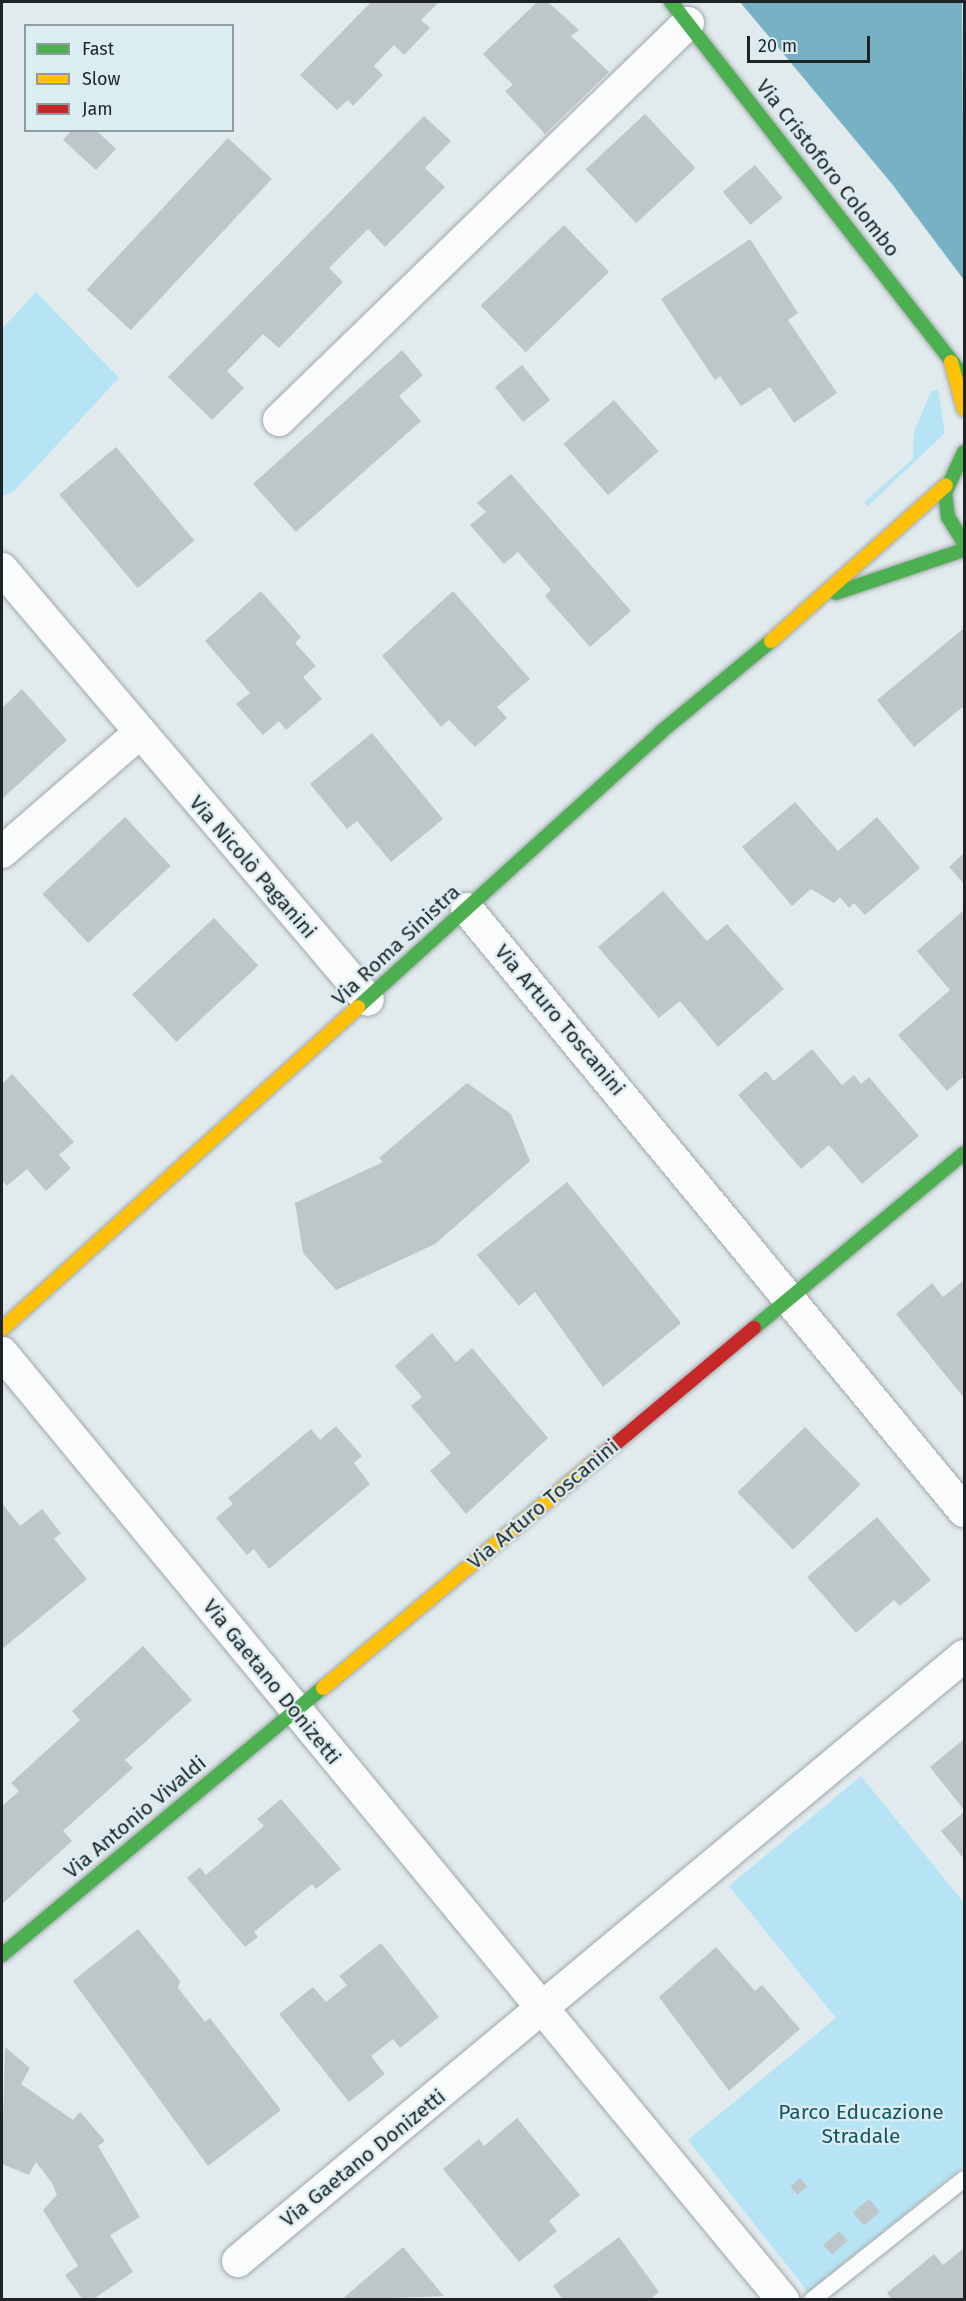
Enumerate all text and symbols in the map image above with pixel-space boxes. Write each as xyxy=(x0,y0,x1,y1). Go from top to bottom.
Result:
legend xyxy=(24,24,234,132)
scale bar xyxy=(750,24,873,62)
text: 20 m xyxy=(758,35,797,57)
text: Fast xyxy=(82,38,114,60)
text: Slow xyxy=(82,68,120,90)
street label: Via Cristoforo Colombo xyxy=(751,74,905,262)
text: Jam xyxy=(82,98,113,120)
street label: Via Nicolò Paganini xyxy=(184,790,322,944)
street label: Via Roma Sinistra xyxy=(327,879,465,1011)
street label: Via Arturo Toscanini xyxy=(490,939,630,1101)
street label: Via Arturo Toscanini xyxy=(462,1434,624,1574)
street label: Via Gaetano Donizetti xyxy=(198,1594,346,1770)
street label: Via Antonio Vivaldi xyxy=(59,1750,211,1884)
street label: Via Gaetano Donizetti xyxy=(275,2084,451,2232)
park label: Parco Educazione Stradale xyxy=(778,2099,944,2149)

